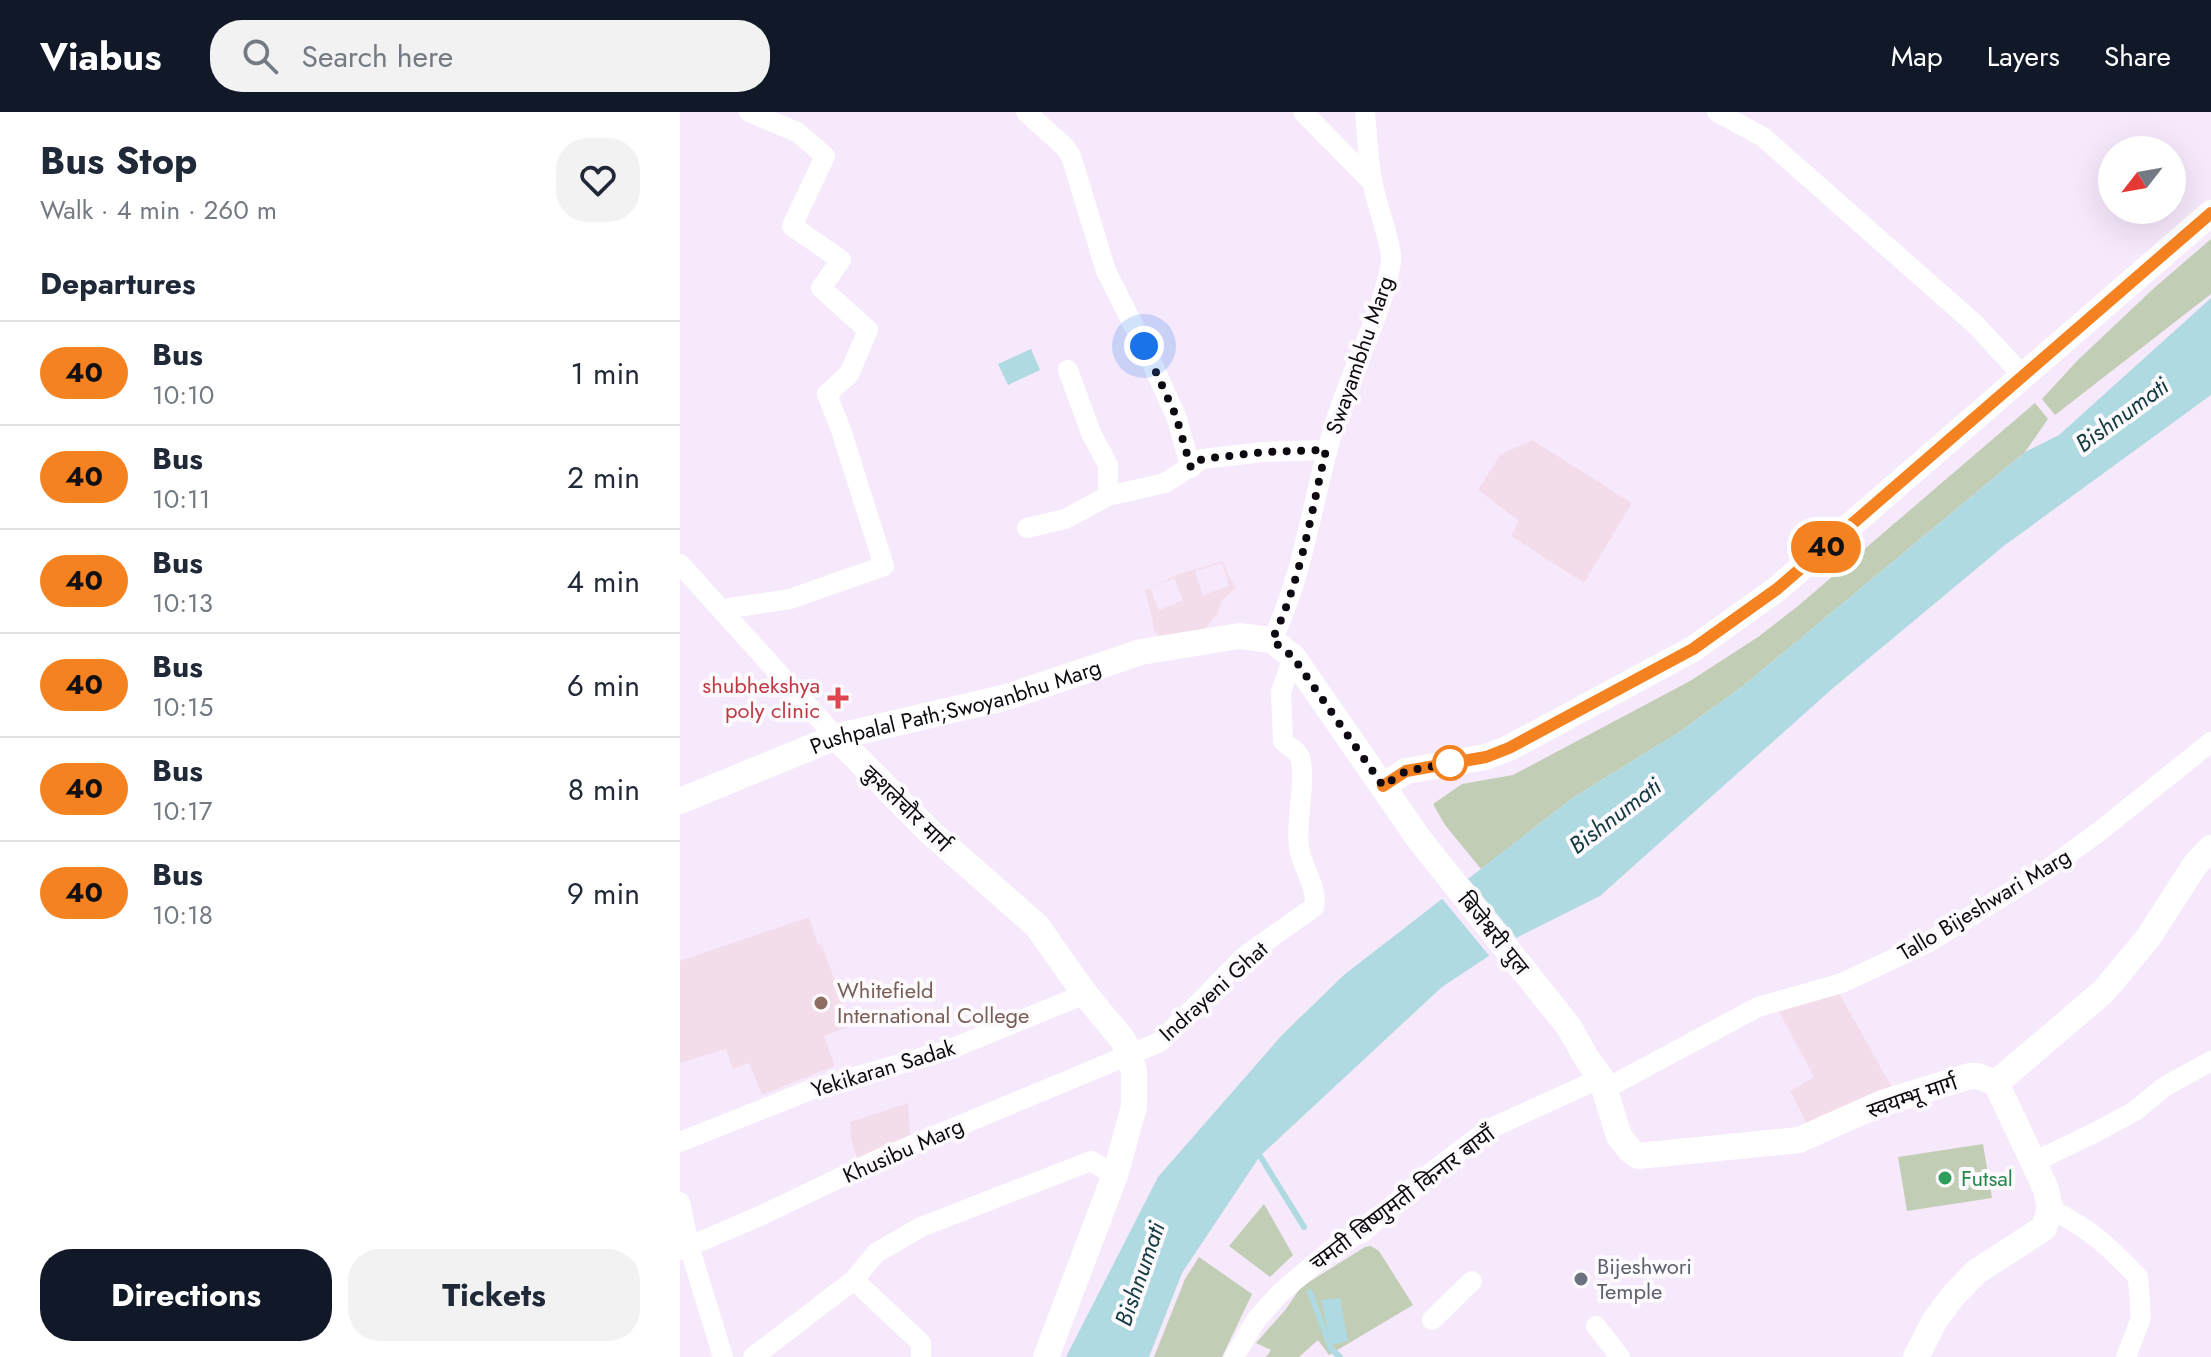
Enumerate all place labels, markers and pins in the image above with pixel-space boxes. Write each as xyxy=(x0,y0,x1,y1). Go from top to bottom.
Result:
place label: shubhekshya poly clinic xyxy=(702,669,820,726)
marker: shubhekshya poly clinic xyxy=(827,687,849,709)
unlabelled marker xyxy=(1433,746,1467,780)
place label: Whitefield International College xyxy=(837,974,1029,1031)
marker: Whitefield International College xyxy=(812,994,830,1012)
place label: Futsal xyxy=(1961,1162,2013,1194)
marker: Futsal xyxy=(1936,1169,1954,1187)
place label: Bijeshwori Temple xyxy=(1597,1250,1692,1307)
marker: Bijeshwori Temple xyxy=(1572,1270,1590,1288)

